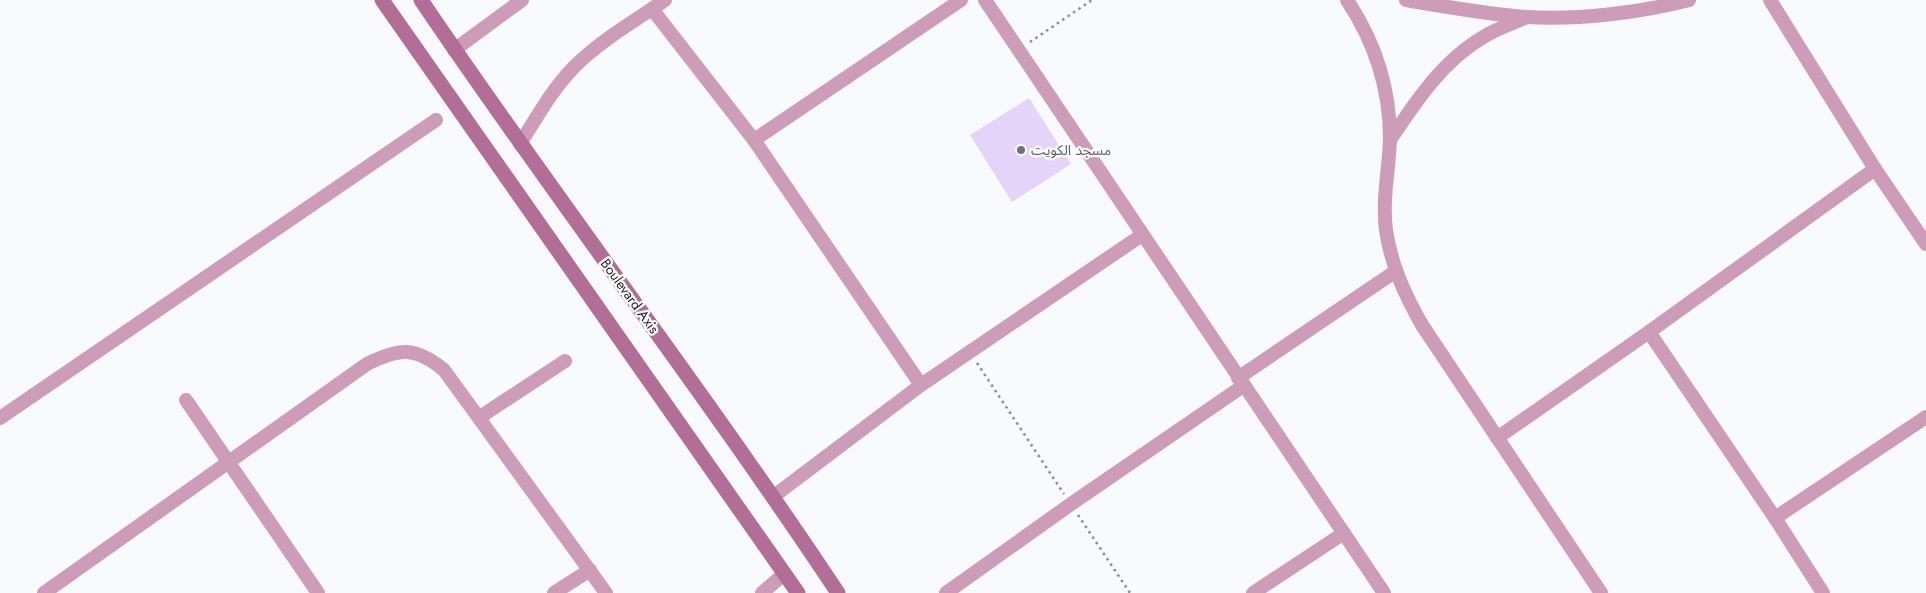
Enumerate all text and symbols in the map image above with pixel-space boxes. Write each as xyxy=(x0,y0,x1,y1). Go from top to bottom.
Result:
place label: مسجد الكويت xyxy=(1031,140,1111,160)
marker: مسجد الكويت xyxy=(1015,144,1027,156)
street label: Boulevard Axis xyxy=(596,255,664,338)

